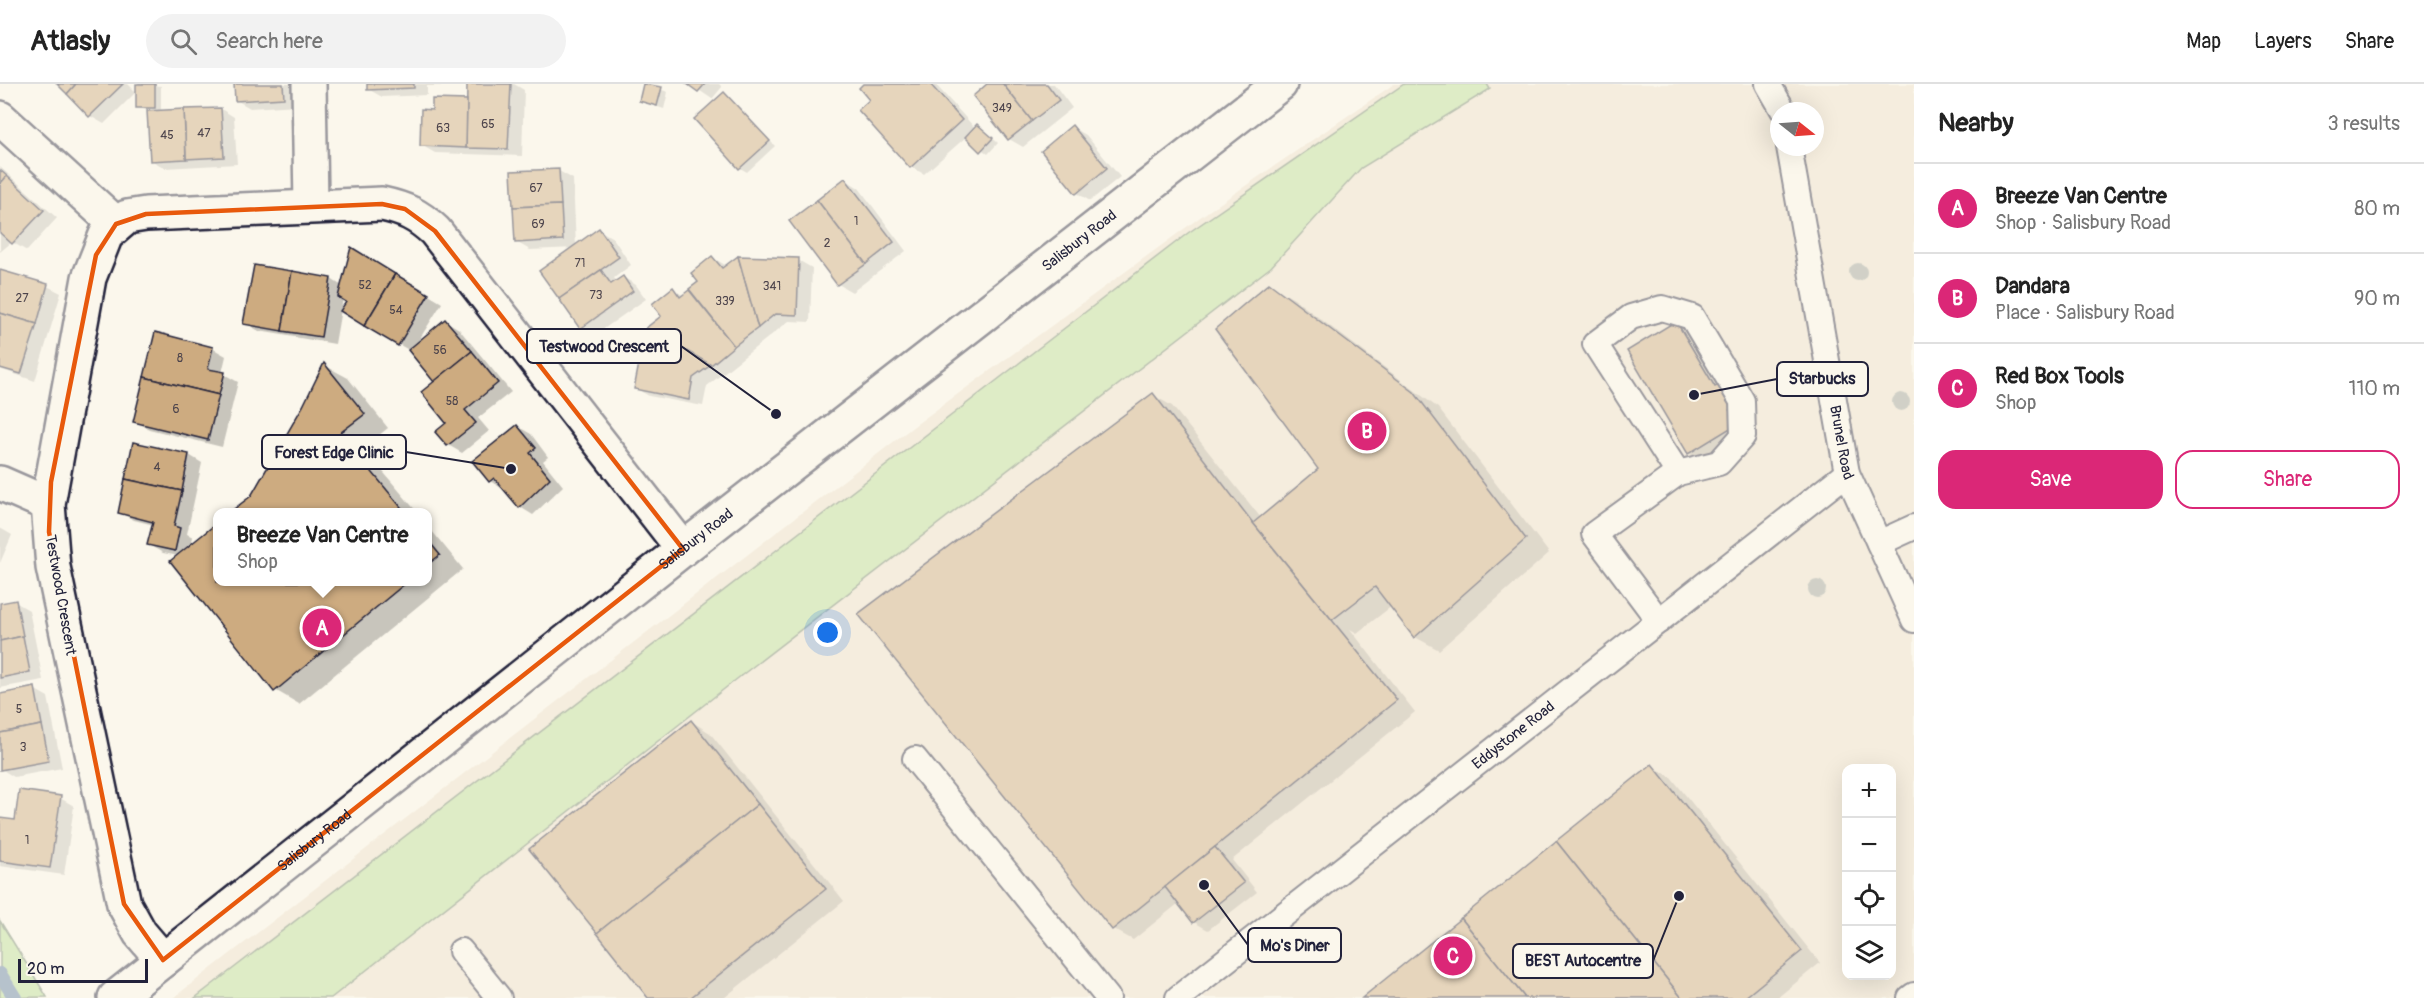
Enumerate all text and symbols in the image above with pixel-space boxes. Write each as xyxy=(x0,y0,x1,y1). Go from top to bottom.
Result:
search box xyxy=(146,14,566,68)
text: Atlasly xyxy=(30,24,110,59)
icon: search xyxy=(167,25,200,58)
text: Search here xyxy=(215,27,323,55)
text: Map xyxy=(2186,28,2221,55)
text: Layers xyxy=(2254,28,2312,55)
text: Share xyxy=(2345,28,2394,55)
house number: 349 xyxy=(992,101,1012,116)
north arrow xyxy=(1770,102,1824,156)
text: Nearby xyxy=(1938,107,2014,139)
text: 3 results xyxy=(2328,111,2400,136)
house number: 65 xyxy=(481,117,495,132)
house number: 63 xyxy=(436,121,450,136)
house number: 47 xyxy=(197,126,211,141)
house number: 45 xyxy=(160,128,174,143)
house number: 67 xyxy=(529,181,543,196)
text: Breeze Van Centre xyxy=(1995,182,2167,210)
text: A xyxy=(1951,196,1964,221)
text: 80 m xyxy=(2354,196,2400,221)
street label: Salisbury Road xyxy=(1038,206,1121,276)
text: Shop · Salisbury Road xyxy=(1995,210,2171,235)
house number: 1 xyxy=(854,214,858,229)
house number: 69 xyxy=(531,217,545,232)
house number: 2 xyxy=(824,236,831,251)
house number: 71 xyxy=(574,256,586,271)
text: Dandara xyxy=(1995,272,2070,300)
house number: 52 xyxy=(358,278,372,293)
house number: 341 xyxy=(763,279,781,294)
text: B xyxy=(1952,286,1963,311)
text: 90 m xyxy=(2354,286,2400,311)
house number: 73 xyxy=(589,288,603,303)
house number: 27 xyxy=(15,291,29,306)
house number: 339 xyxy=(715,294,735,309)
text: Place · Salisbury Road xyxy=(1995,300,2175,325)
house number: 54 xyxy=(389,303,403,318)
callout: Testwood Crescent xyxy=(527,329,681,363)
text: Testwood Crescent xyxy=(538,337,670,357)
house number: 56 xyxy=(433,343,447,358)
house number: 8 xyxy=(177,351,183,366)
callout: Starbucks xyxy=(1777,362,1868,396)
text: Red Box Tools xyxy=(1995,362,2124,390)
text: Starbucks xyxy=(1789,369,1856,389)
text: C xyxy=(1951,376,1964,401)
text: 110 m xyxy=(2349,376,2400,401)
text: Shop xyxy=(1995,390,2036,415)
house number: 58 xyxy=(446,394,458,409)
house number: 6 xyxy=(173,402,180,417)
street label: Brunel Road xyxy=(1825,404,1858,483)
pin: B xyxy=(1348,408,1386,454)
callout: Forest Edge Clinic xyxy=(262,435,406,469)
text: Forest Edge Clinic xyxy=(274,443,394,463)
button: Save xyxy=(1938,450,2163,509)
button: Share xyxy=(2175,450,2400,509)
house number: 4 xyxy=(154,460,161,475)
street label: Salisbury Road xyxy=(655,505,737,575)
popup xyxy=(213,508,432,586)
text: Breeze Van Centre xyxy=(237,521,408,549)
street label: Testwood Crescent xyxy=(41,533,81,658)
text: Shop xyxy=(237,549,278,574)
pin: A xyxy=(302,606,342,650)
your location xyxy=(813,618,842,647)
street label: Eddystone Road xyxy=(1468,697,1559,774)
house number: 5 xyxy=(16,702,22,717)
house number: 3 xyxy=(20,740,27,755)
map controls xyxy=(1842,764,1896,980)
button: + xyxy=(1842,764,1896,818)
street label: Salisbury Road xyxy=(273,806,356,876)
button: − xyxy=(1842,818,1896,872)
house number: 1 xyxy=(25,833,29,848)
button: locate xyxy=(1842,872,1896,926)
button: layers xyxy=(1842,926,1896,980)
callout: Mo's Diner xyxy=(1248,928,1341,962)
pin: C xyxy=(1434,934,1472,978)
text: Mo's Diner xyxy=(1260,936,1330,956)
callout: BEST Autocentre xyxy=(1513,944,1653,978)
text: BEST Autocentre xyxy=(1525,951,1642,971)
scale bar xyxy=(18,956,148,984)
text: 20 m xyxy=(27,959,65,979)

